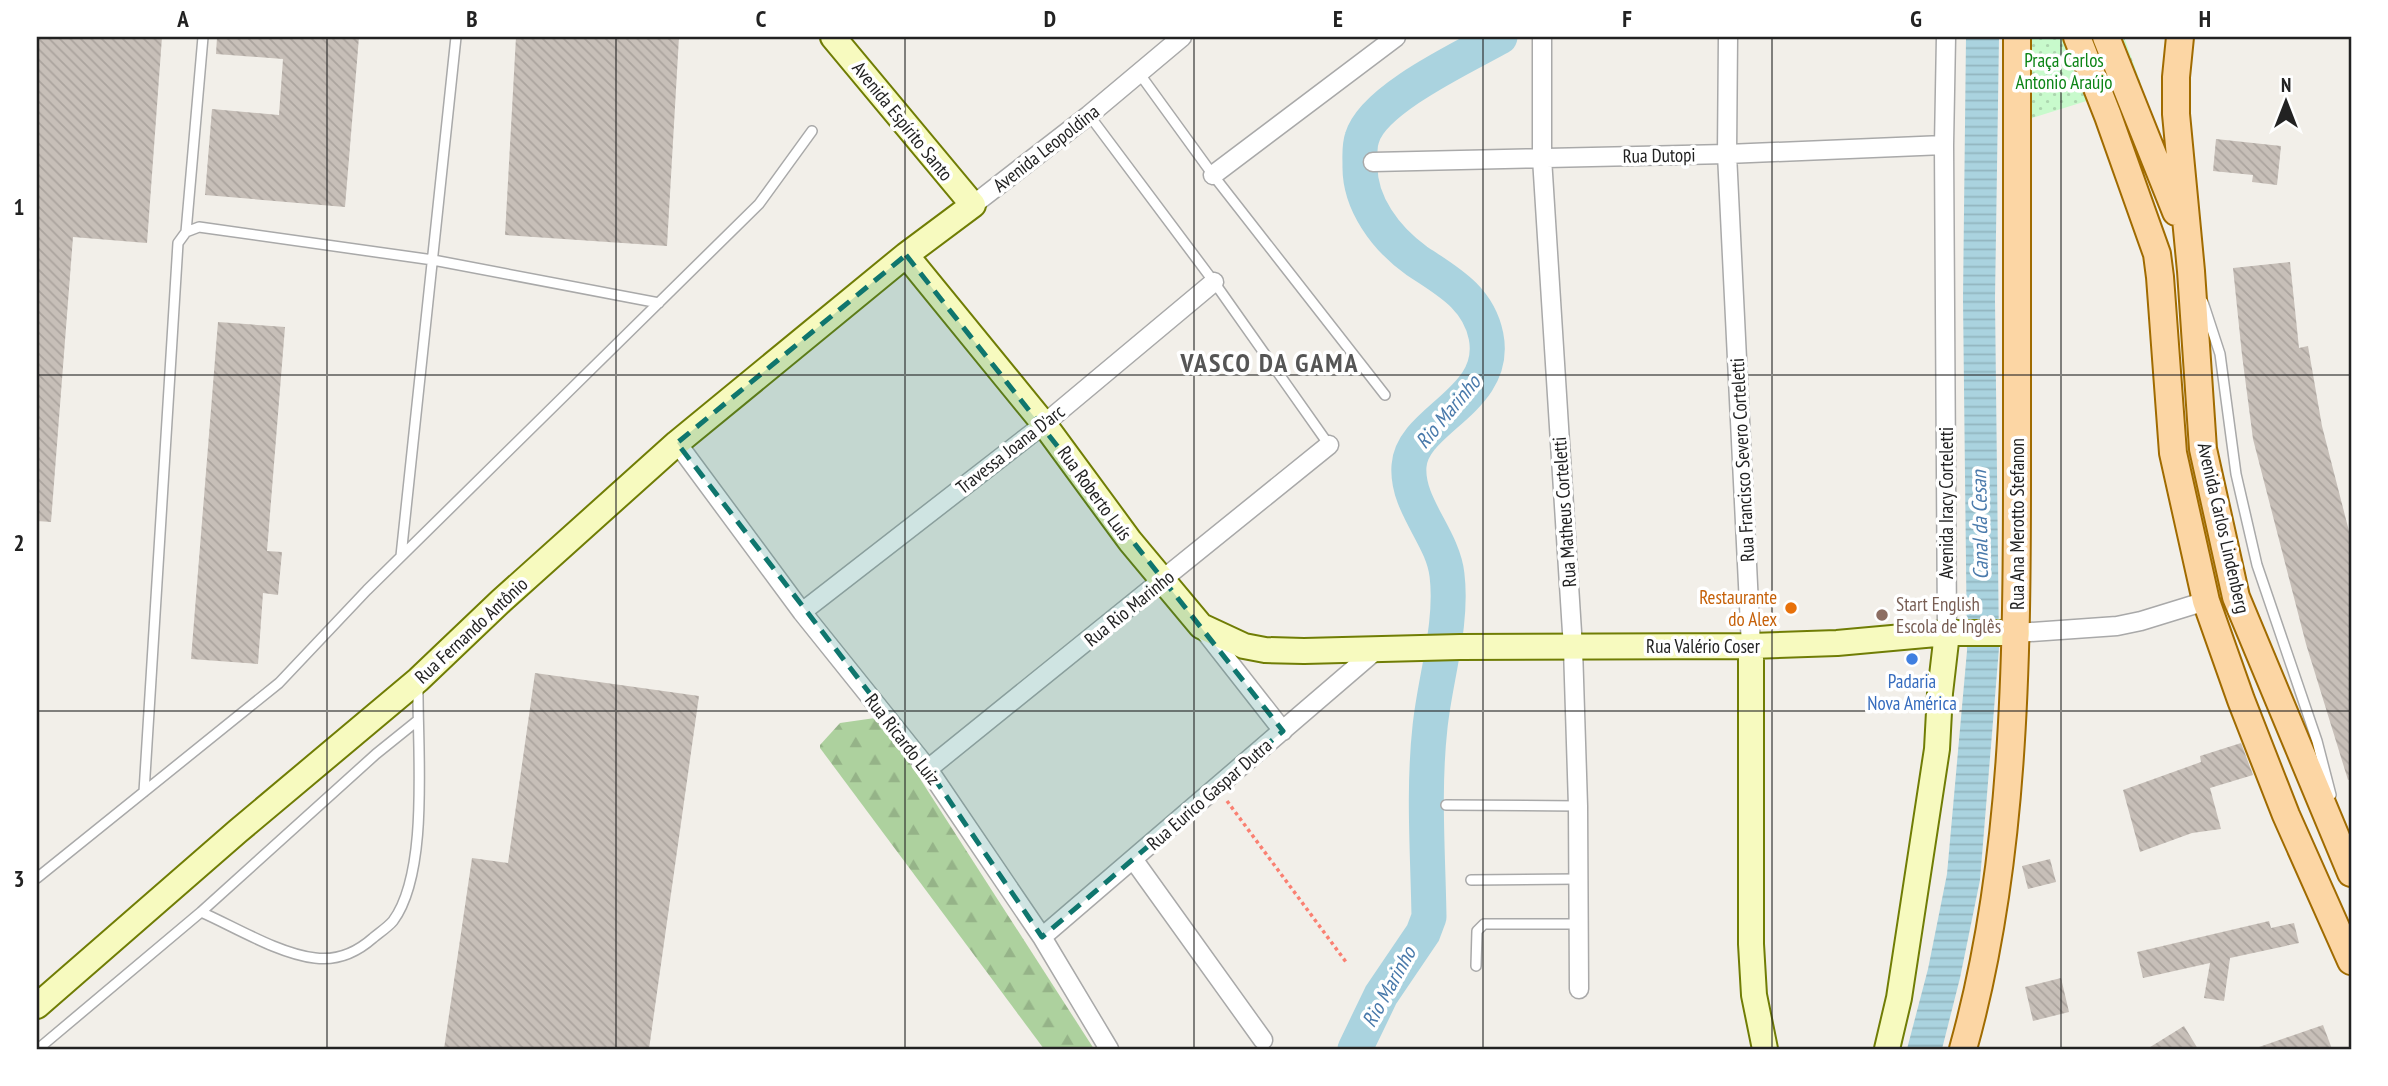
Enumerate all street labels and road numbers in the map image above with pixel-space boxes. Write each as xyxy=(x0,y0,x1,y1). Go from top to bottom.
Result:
street label: Avenida Espírito Santo xyxy=(847,56,959,186)
street label: Avenida Leopoldina xyxy=(988,99,1104,197)
street label: Rua Dutopi xyxy=(1622,142,1696,168)
street label: Rua Francisco Severo Corteletti xyxy=(1725,357,1759,563)
street label: Travessa Joana D'arc xyxy=(951,399,1069,499)
street label: Avenida Iracy Corteletti xyxy=(1934,427,1958,579)
street label: Rua Matheus Corteletti xyxy=(1547,436,1581,588)
street label: Rua Ana Merotto Stefanon xyxy=(2005,438,2029,610)
street label: Avenida Carlos Lindenberg xyxy=(2193,440,2255,616)
street label: Rua Roberto Luís xyxy=(1053,441,1137,545)
street label: Rua Rio Marinho xyxy=(1079,565,1179,651)
street label: Rua Fernando Antônio xyxy=(410,572,532,688)
street label: Rua Valério Coser xyxy=(1646,634,1761,658)
street label: Rua Ricardo Luiz xyxy=(860,689,946,789)
street label: Rua Eurico Gaspar Dutra xyxy=(1141,733,1277,855)

